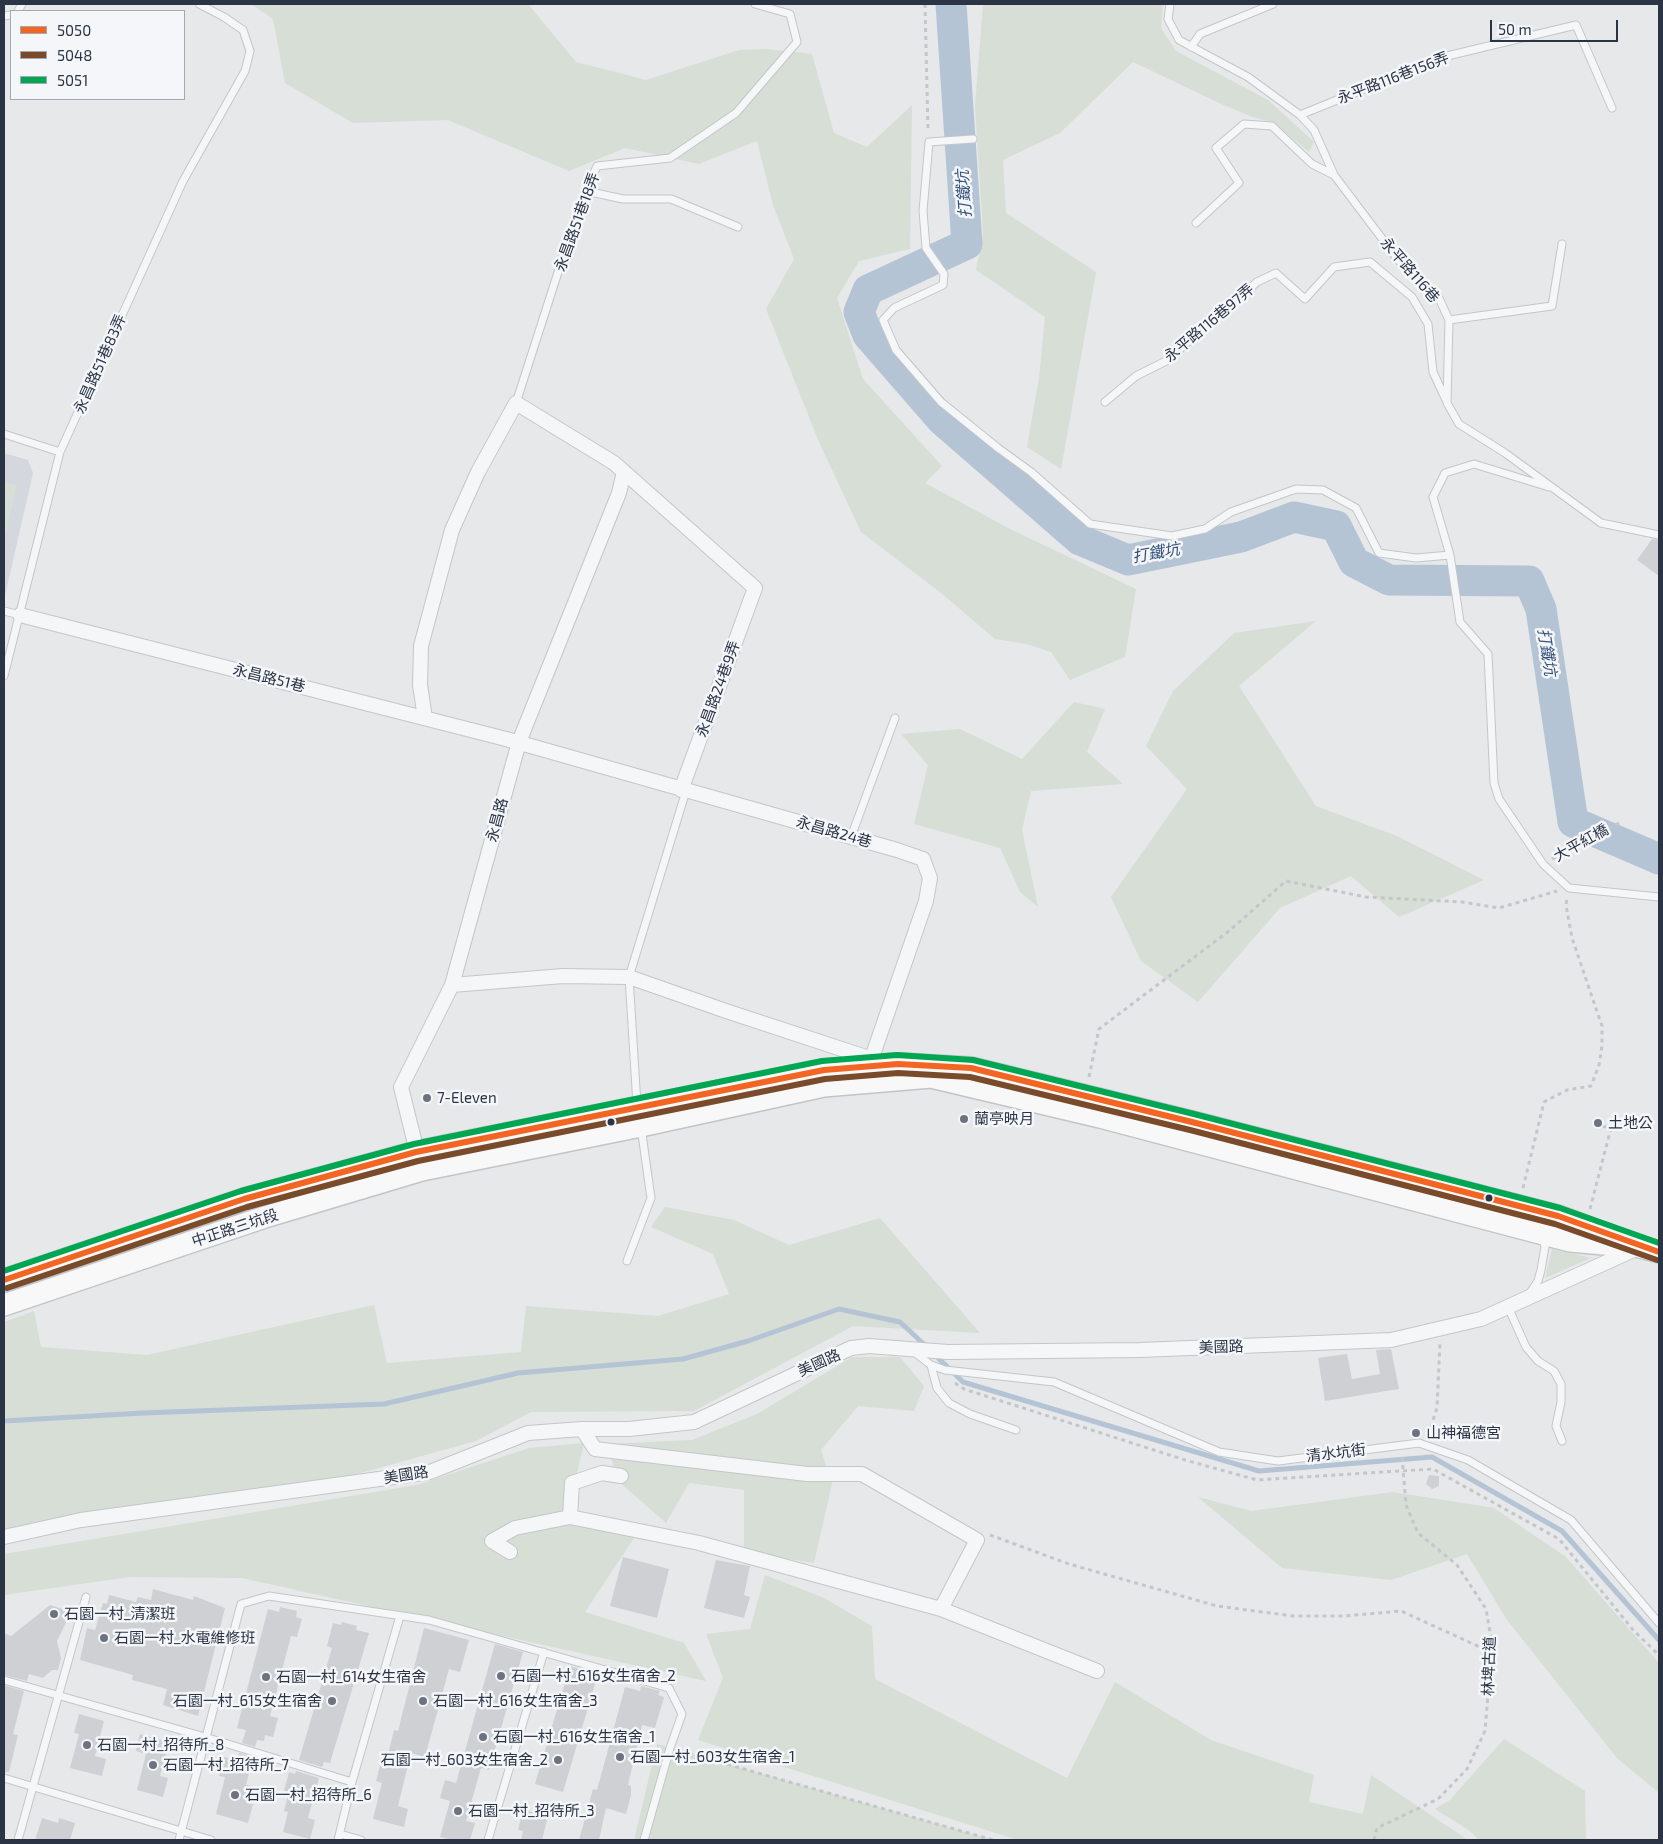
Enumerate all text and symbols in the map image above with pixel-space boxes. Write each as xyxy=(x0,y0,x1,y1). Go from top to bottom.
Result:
legend xyxy=(10,10,185,100)
scale bar xyxy=(1493,10,1620,42)
text: 50 m xyxy=(1498,20,1532,38)
text: 5050 xyxy=(57,21,91,39)
text: 5048 xyxy=(57,46,92,64)
street label: 永平路116巷156弄 xyxy=(1335,48,1451,108)
text: 5051 xyxy=(57,71,88,89)
water label: 打鐵坑 xyxy=(953,169,975,219)
street label: 永昌路51巷18弄 xyxy=(551,170,603,274)
street label: 永平路116巷 xyxy=(1377,234,1443,306)
street label: 永平路116巷97弄 xyxy=(1160,280,1258,366)
street label: 永昌路51巷83弄 xyxy=(70,312,130,416)
water label: 打鐵坑 xyxy=(1131,539,1181,567)
water label: 打鐵坑 xyxy=(1534,627,1560,677)
street label: 永昌路24巷9弄 xyxy=(692,638,744,740)
street label: 永昌路51巷 xyxy=(231,660,307,696)
street label: 永昌路 xyxy=(482,796,512,844)
street label: 永昌路24巷 xyxy=(794,813,874,851)
street label: 大平紅橋 xyxy=(1550,821,1612,865)
place label: 7-Eleven xyxy=(437,1089,497,1107)
marker: 7-Eleven xyxy=(421,1092,433,1104)
place label: 蘭亭映月 xyxy=(974,1110,1034,1128)
marker: 蘭亭映月 xyxy=(958,1113,970,1125)
place label: 土地公 xyxy=(1608,1114,1653,1132)
unlabelled marker xyxy=(606,1117,616,1127)
marker: 土地公 xyxy=(1592,1117,1604,1129)
unlabelled marker xyxy=(1484,1193,1494,1203)
street label: 中正路三坑段 xyxy=(189,1206,281,1250)
street label: 美國路 xyxy=(1198,1337,1244,1357)
street label: 美國路 xyxy=(795,1346,843,1380)
place label: 山神福德宮 xyxy=(1426,1424,1501,1442)
marker: 山神福德宮 xyxy=(1410,1427,1422,1439)
street label: 清水坑街 xyxy=(1305,1440,1367,1466)
street label: 美國路 xyxy=(382,1463,430,1487)
place label: 石園一村_清潔班 xyxy=(64,1605,176,1623)
marker: 石園一村_清潔班 xyxy=(48,1608,60,1620)
place label: 石園一村_水電維修班 xyxy=(114,1629,256,1647)
marker: 石園一村_水電維修班 xyxy=(98,1632,110,1644)
street label: 林埤古道 xyxy=(1479,1636,1499,1696)
place label: 石園一村_616女生宿舍_2 xyxy=(511,1667,676,1685)
place label: 石園一村_614女生宿舍 xyxy=(276,1668,426,1686)
marker: 石園一村_616女生宿舍_2 xyxy=(495,1670,507,1682)
marker: 石園一村_614女生宿舍 xyxy=(260,1671,272,1683)
place label: 石園一村_615女生宿舍 xyxy=(173,1692,322,1710)
place label: 石園一村_616女生宿舍_3 xyxy=(433,1692,598,1710)
marker: 石園一村_615女生宿舍 xyxy=(326,1695,338,1707)
marker: 石園一村_616女生宿舍_3 xyxy=(417,1695,429,1707)
place label: 石園一村_616女生宿舍_1 xyxy=(493,1728,655,1746)
marker: 石園一村_616女生宿舍_1 xyxy=(477,1731,489,1743)
place label: 石園一村_招待所_8 xyxy=(97,1736,224,1754)
marker: 石園一村_招待所_8 xyxy=(81,1739,93,1751)
place label: 石園一村_603女生宿舍_1 xyxy=(630,1748,795,1766)
place label: 石園一村_603女生宿舍_2 xyxy=(380,1751,548,1769)
marker: 石園一村_603女生宿舍_1 xyxy=(614,1751,626,1763)
marker: 石園一村_603女生宿舍_2 xyxy=(552,1754,564,1766)
place label: 石園一村_招待所_7 xyxy=(163,1756,289,1774)
marker: 石園一村_招待所_7 xyxy=(147,1759,159,1771)
place label: 石園一村_招待所_6 xyxy=(245,1786,372,1804)
marker: 石園一村_招待所_6 xyxy=(229,1789,241,1801)
place label: 石園一村_招待所_3 xyxy=(468,1802,594,1820)
marker: 石園一村_招待所_3 xyxy=(452,1805,464,1817)

